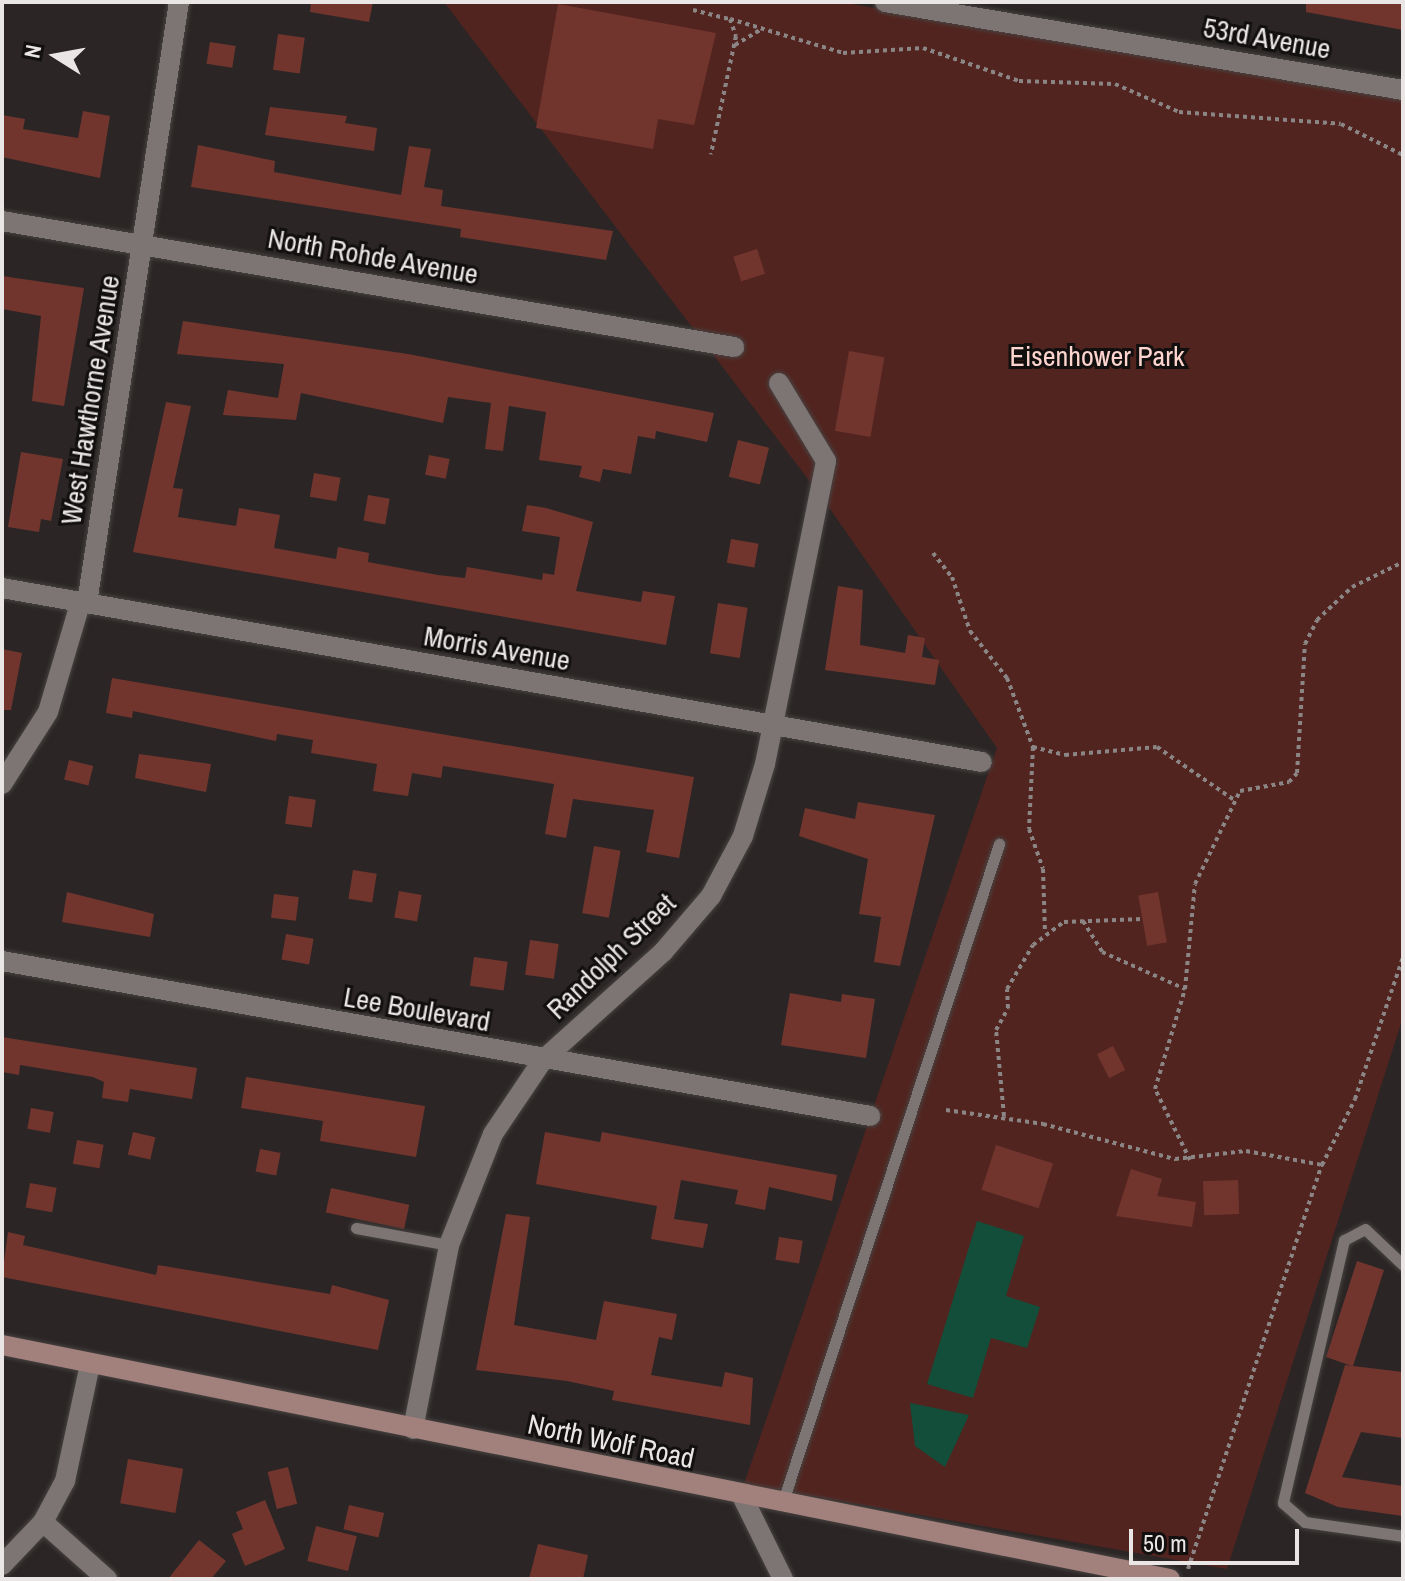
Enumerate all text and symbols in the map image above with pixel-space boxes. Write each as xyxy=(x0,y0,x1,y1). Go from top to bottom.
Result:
street label: 53rd Avenue xyxy=(1200,10,1334,66)
north arrow xyxy=(16,16,96,96)
text: N xyxy=(16,42,48,61)
street label: North Rohde Avenue xyxy=(265,221,481,291)
street label: West Hawthorne Avenue xyxy=(54,272,126,528)
park label: Eisenhower Park xyxy=(1010,339,1184,373)
street label: Morris Avenue xyxy=(421,619,573,677)
street label: Randolph Street xyxy=(540,886,682,1026)
street label: Lee Boulevard xyxy=(341,980,493,1038)
street label: North Wolf Road xyxy=(525,1407,697,1475)
scale bar xyxy=(1133,1513,1303,1563)
text: 50 m xyxy=(1143,1527,1187,1559)

